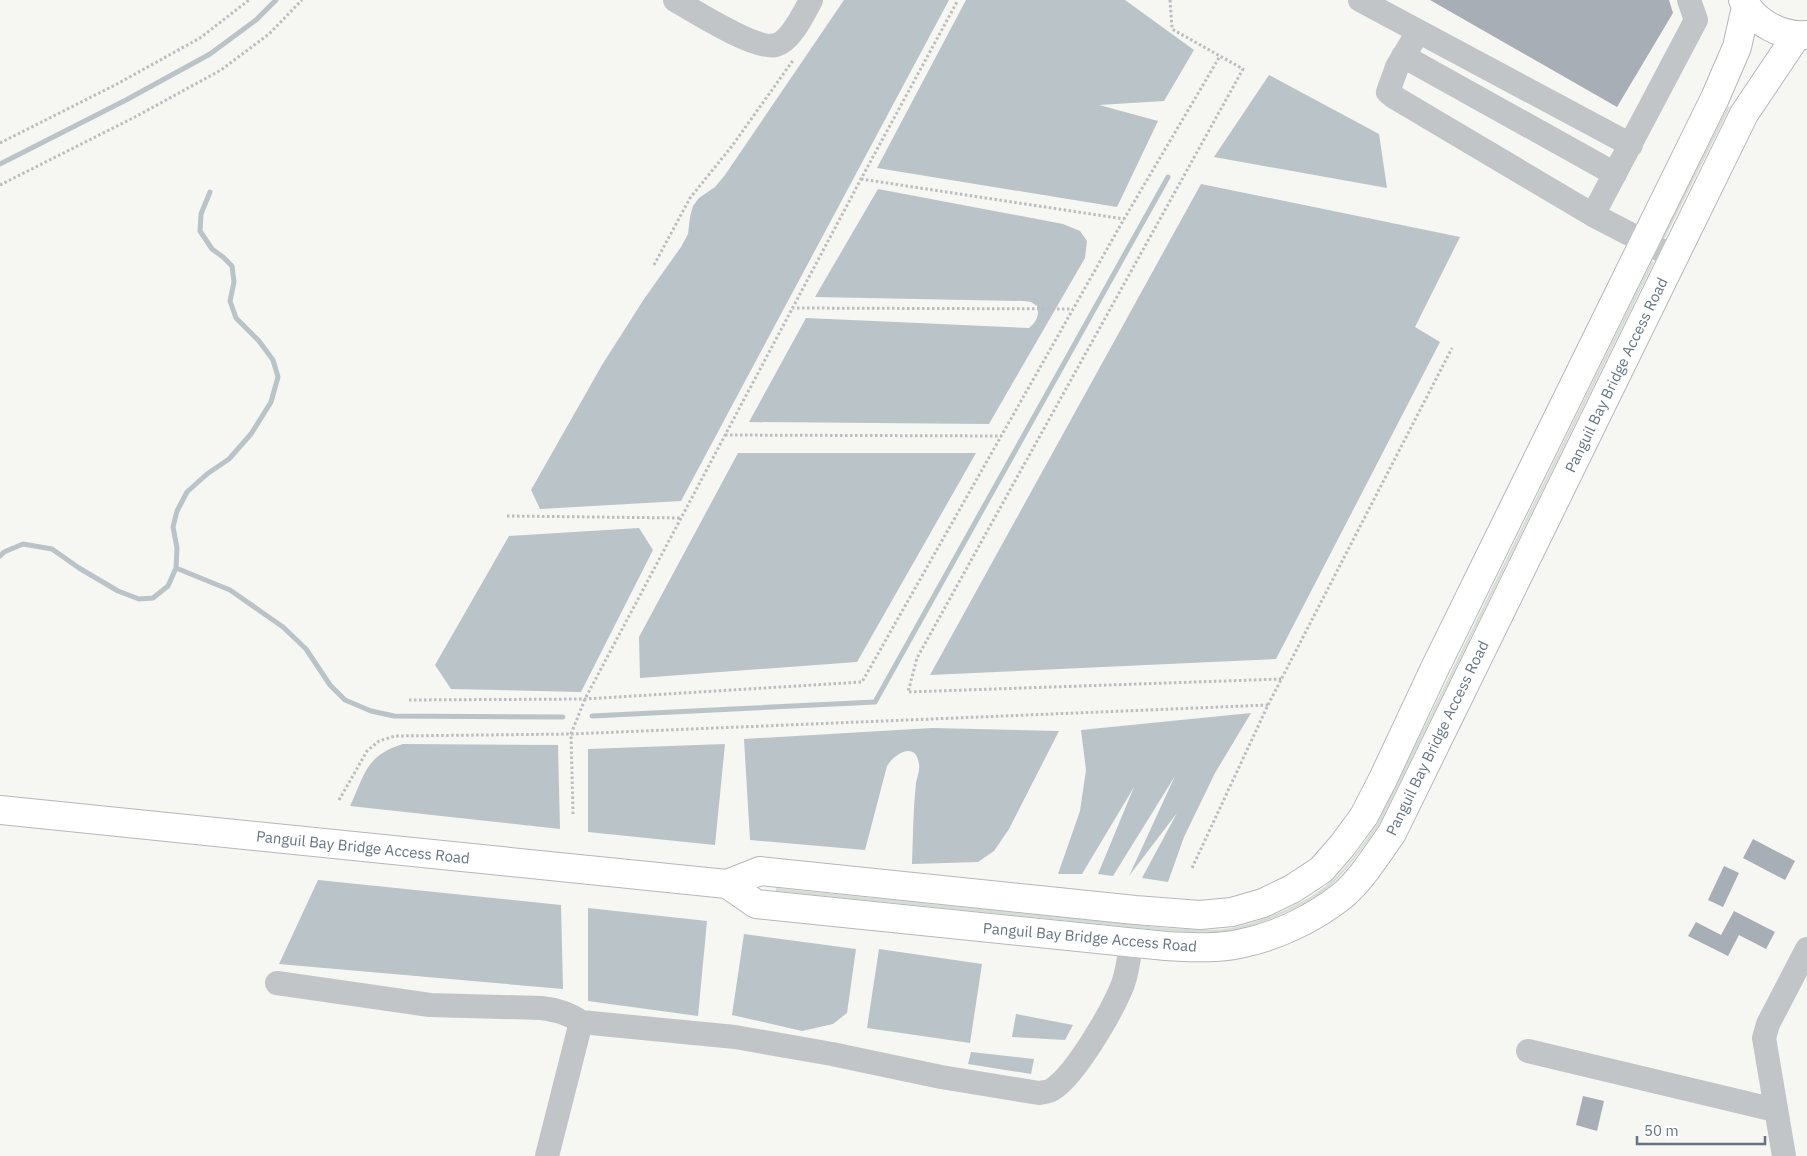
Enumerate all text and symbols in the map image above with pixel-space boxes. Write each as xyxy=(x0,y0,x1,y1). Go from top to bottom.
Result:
street label: Panguil Bay Bridge Access Road xyxy=(1560,274,1672,476)
street label: Panguil Bay Bridge Access Road xyxy=(1381,637,1493,839)
street label: Panguil Bay Bridge Access Road xyxy=(255,826,471,868)
street label: Panguil Bay Bridge Access Road xyxy=(982,918,1198,956)
scale bar xyxy=(1637,1114,1764,1146)
text: 50 m xyxy=(1644,1121,1679,1140)

